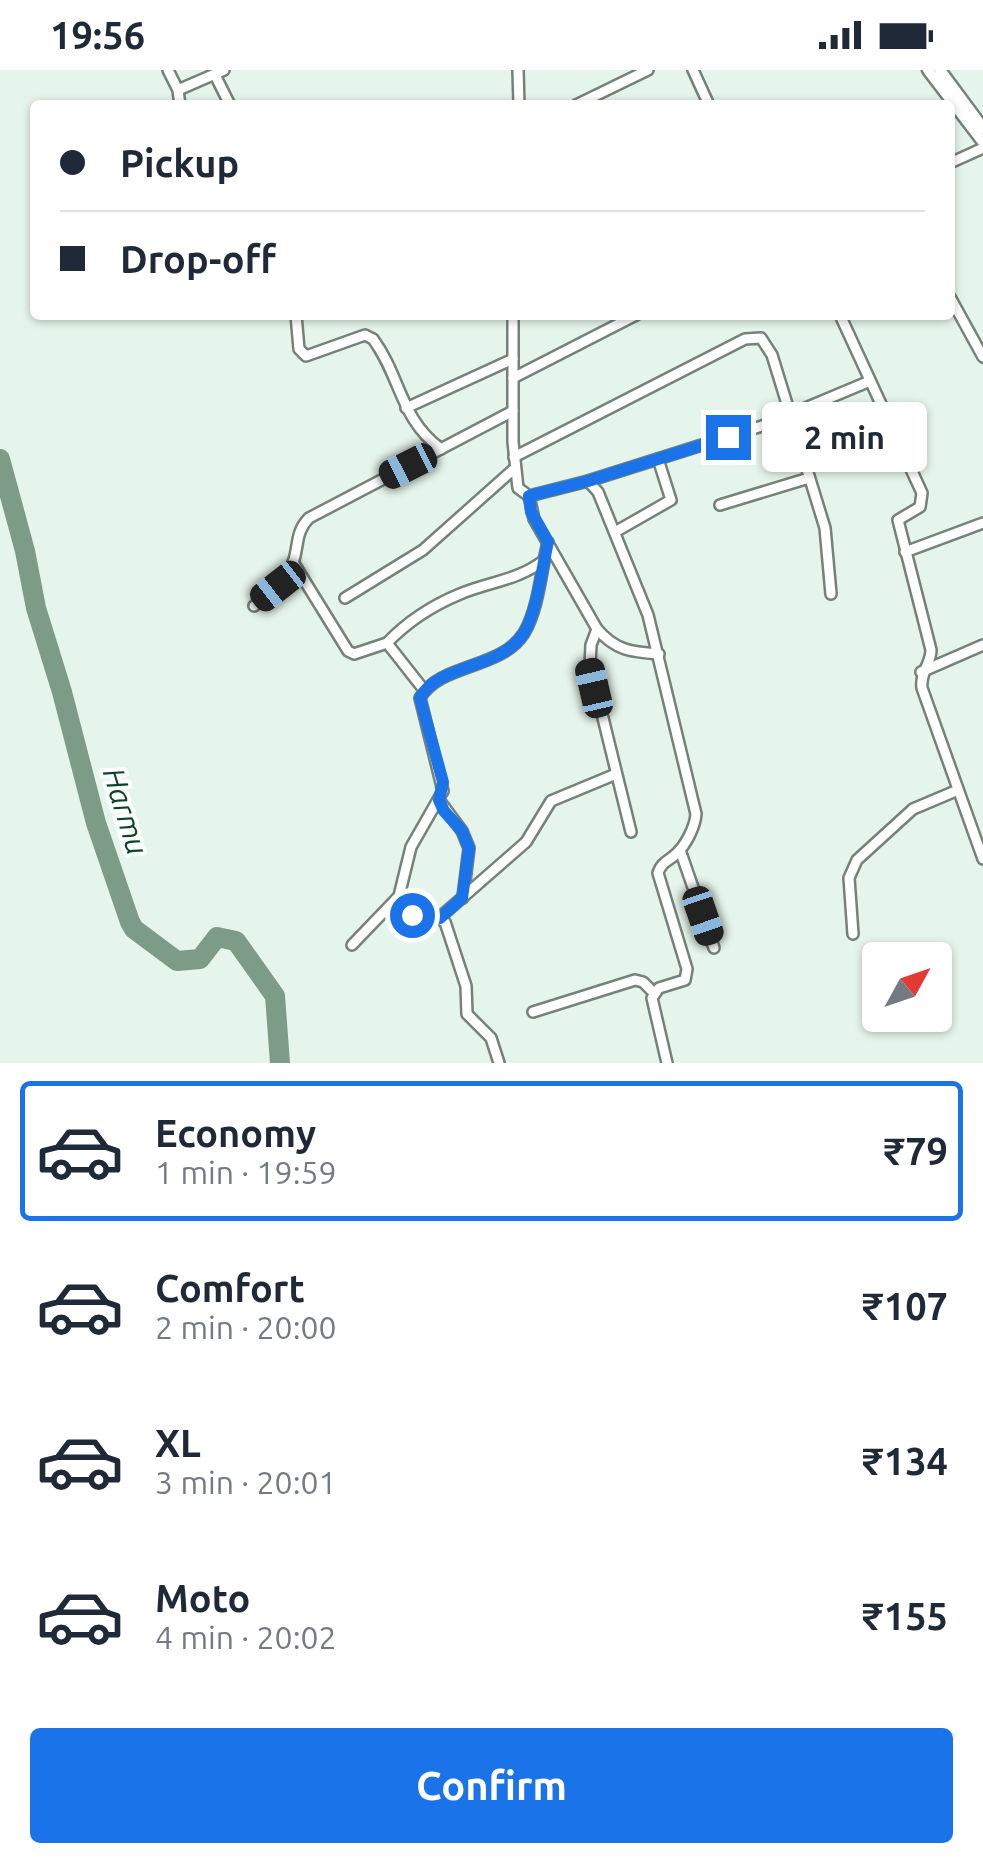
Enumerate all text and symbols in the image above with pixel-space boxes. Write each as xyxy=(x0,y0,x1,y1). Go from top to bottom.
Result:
text: 19:56 xyxy=(50,14,145,56)
text: Pickup xyxy=(120,142,239,184)
text: Drop-off xyxy=(120,238,276,280)
callout: 2 min xyxy=(763,402,928,472)
route end xyxy=(706,415,751,460)
text: 2 min xyxy=(804,419,885,455)
car xyxy=(374,439,442,493)
car xyxy=(245,556,311,616)
car xyxy=(573,655,615,721)
water label: Harmu xyxy=(97,763,155,859)
car xyxy=(679,883,727,949)
route start xyxy=(390,893,435,938)
north arrow xyxy=(862,942,952,1032)
map controls xyxy=(862,942,952,1032)
icon: car xyxy=(35,1106,125,1196)
text: Economy xyxy=(155,1112,316,1154)
text: ₹79 xyxy=(884,1130,948,1172)
text: 1 min · 19:59 xyxy=(155,1154,337,1190)
icon: car xyxy=(35,1261,125,1351)
text: Comfort xyxy=(155,1267,305,1309)
text: ₹107 xyxy=(862,1285,948,1327)
text: 2 min · 20:00 xyxy=(155,1309,337,1345)
icon: car xyxy=(35,1416,125,1506)
text: XL xyxy=(155,1422,201,1464)
text: ₹134 xyxy=(862,1440,948,1482)
text: 3 min · 20:01 xyxy=(155,1464,337,1500)
icon: car xyxy=(35,1571,125,1661)
text: Moto xyxy=(155,1577,250,1619)
text: ₹155 xyxy=(862,1595,948,1637)
text: 4 min · 20:02 xyxy=(155,1619,337,1655)
button: Confirm xyxy=(30,1728,953,1843)

